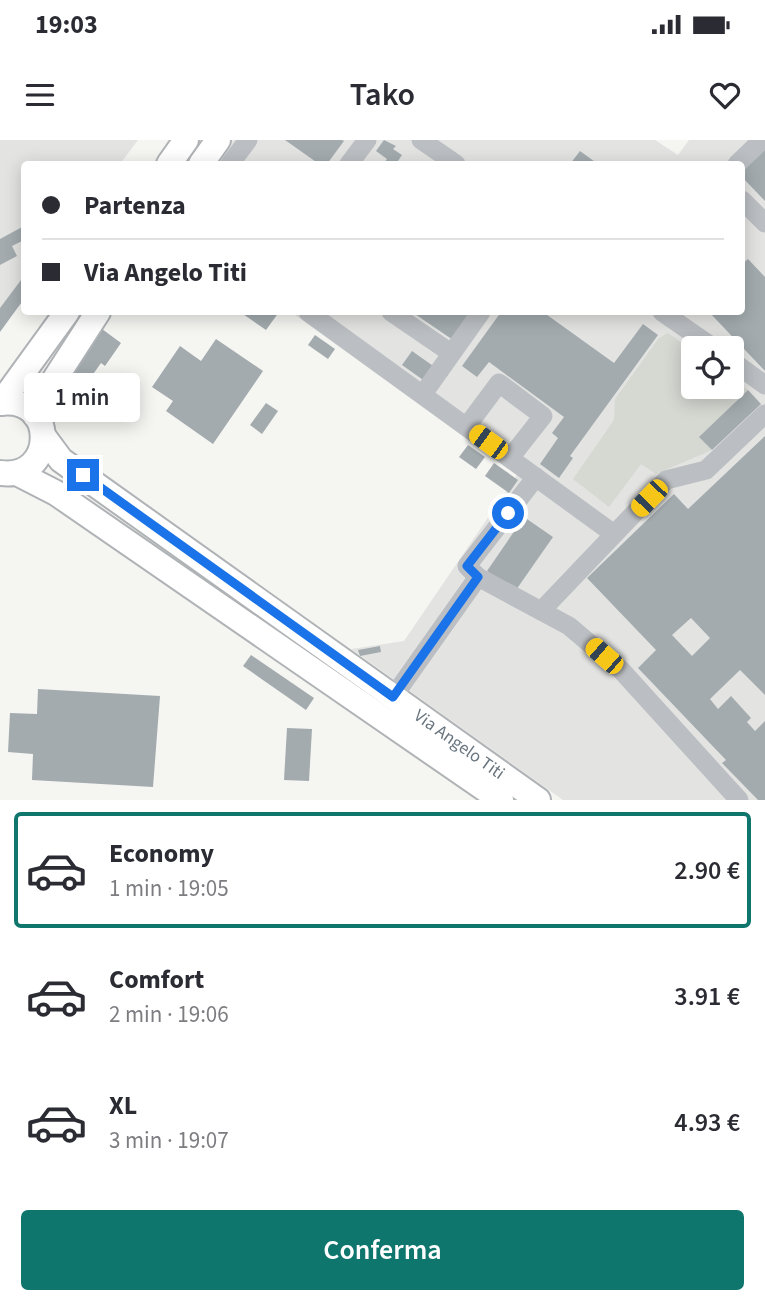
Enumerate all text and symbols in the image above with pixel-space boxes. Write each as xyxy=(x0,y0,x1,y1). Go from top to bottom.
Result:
text: 19:03 xyxy=(35,6,98,43)
text: Tako xyxy=(350,72,415,118)
icon: menu xyxy=(21,76,59,114)
icon: heart xyxy=(706,76,744,114)
text: Partenza xyxy=(84,187,186,224)
text: Via Angelo Titi xyxy=(84,254,247,291)
map controls xyxy=(681,336,744,399)
button: locate xyxy=(681,336,744,399)
callout: 1 min xyxy=(25,373,141,422)
text: 1 min xyxy=(55,381,109,414)
car xyxy=(465,421,512,463)
route end xyxy=(67,459,99,491)
car xyxy=(627,476,672,520)
route start xyxy=(492,497,524,529)
car xyxy=(582,634,627,678)
street label: Via Angelo Titi xyxy=(409,703,510,785)
text: Economy xyxy=(109,835,214,872)
icon: car xyxy=(25,839,88,902)
text: 2.90 € xyxy=(674,852,740,889)
text: 1 min · 19:05 xyxy=(109,872,229,905)
text: Comfort xyxy=(109,961,204,998)
icon: car xyxy=(25,965,88,1028)
text: 3.91 € xyxy=(674,978,740,1015)
text: 2 min · 19:06 xyxy=(109,998,229,1031)
text: XL xyxy=(109,1087,137,1124)
icon: car xyxy=(25,1091,88,1154)
text: 4.93 € xyxy=(674,1104,740,1141)
text: 3 min · 19:07 xyxy=(109,1124,229,1157)
button: Conferma xyxy=(21,1210,744,1290)

